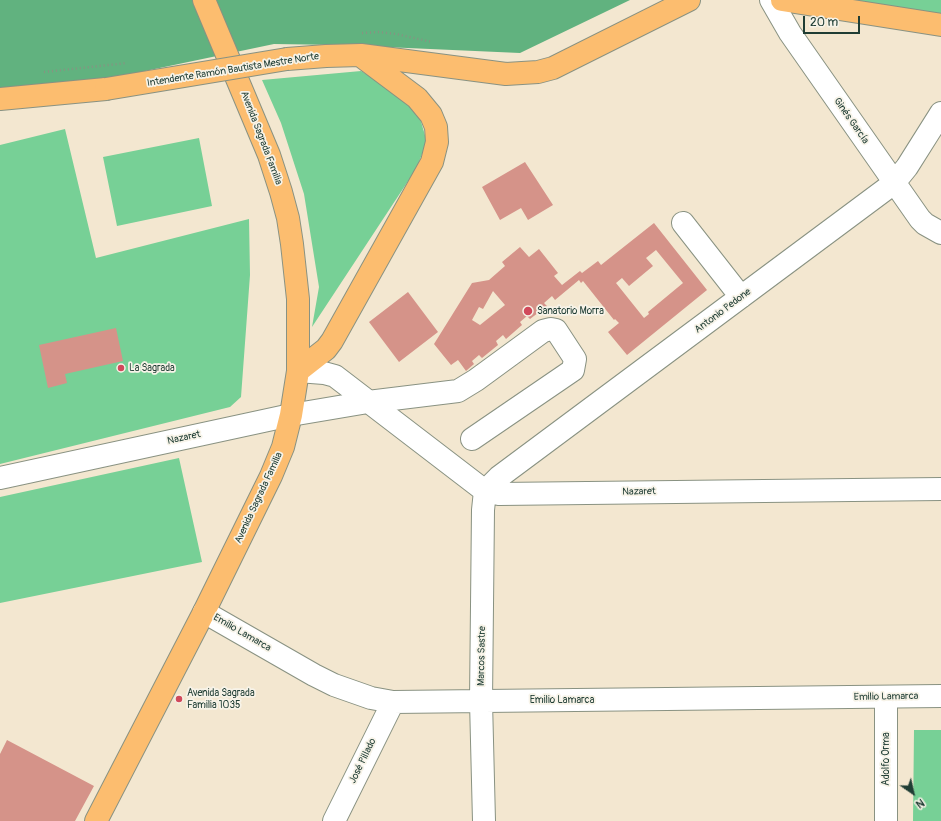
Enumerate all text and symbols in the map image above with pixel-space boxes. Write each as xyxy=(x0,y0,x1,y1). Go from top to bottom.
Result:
scale bar xyxy=(805,8,862,34)
text: 20 m xyxy=(810,15,838,30)
street label: Intendente Ramón Bautista Mestre Norte xyxy=(146,50,320,90)
street label: Avenida Sagrada Familia xyxy=(238,90,284,186)
street label: Ginés García xyxy=(831,96,871,146)
street label: Antonio Pedone xyxy=(692,286,754,336)
marker: Sanatorio Morra xyxy=(522,305,534,317)
place label: Sanatorio Morra xyxy=(537,305,604,317)
place label: La Sagrada xyxy=(129,362,175,374)
marker: La Sagrada xyxy=(116,363,126,373)
street label: Nazaret xyxy=(166,429,202,447)
street label: Avenida Sagrada Familia xyxy=(233,450,285,546)
street label: Nazaret xyxy=(622,486,656,498)
street label: Emilio Lamarca xyxy=(211,612,273,654)
street label: Marcos Sastre xyxy=(475,626,489,686)
place label: Avenida Sagrada Familia 1035 xyxy=(187,687,255,710)
street label: Emilio Lamarca xyxy=(854,690,918,704)
marker: Avenida Sagrada Familia 1035 xyxy=(174,694,184,704)
street label: Emilio Lamarca xyxy=(530,694,594,706)
street label: Adolfo Orma xyxy=(880,732,892,786)
street label: José Pillado xyxy=(347,736,379,786)
north arrow xyxy=(893,773,933,813)
text: N xyxy=(913,796,927,811)

